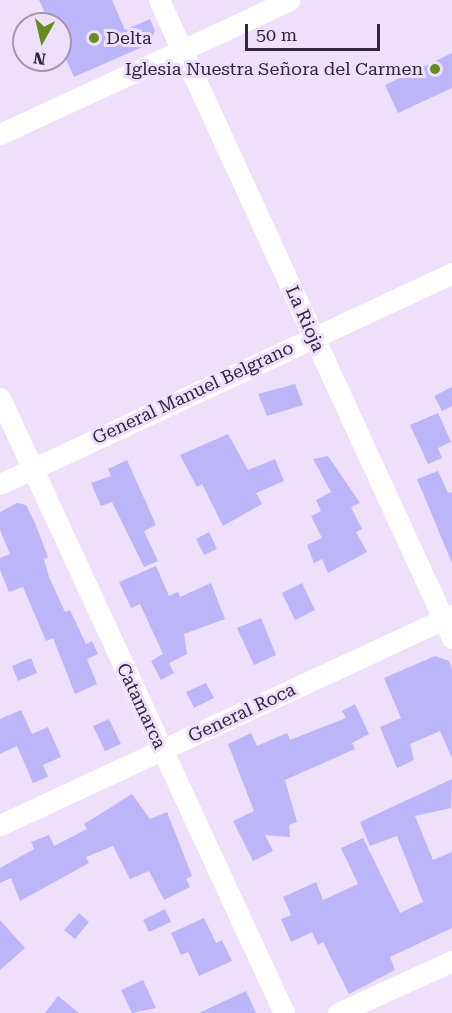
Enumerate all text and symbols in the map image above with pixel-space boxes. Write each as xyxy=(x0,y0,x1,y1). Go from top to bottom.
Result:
north arrow xyxy=(12,12,72,72)
scale bar xyxy=(248,12,383,50)
text: 50 m xyxy=(256,24,297,45)
place label: Delta xyxy=(106,27,152,49)
marker: Delta xyxy=(87,31,101,45)
text: N xyxy=(32,48,47,69)
place label: Iglesia Nuestra Señora del Carmen xyxy=(125,58,423,80)
marker: Iglesia Nuestra Señora del Carmen xyxy=(428,62,442,76)
street label: La Rioja xyxy=(281,283,329,355)
street label: General Manuel Belgrano xyxy=(89,337,297,449)
street label: Catamarca xyxy=(112,660,170,752)
street label: General Roca xyxy=(185,679,299,747)

